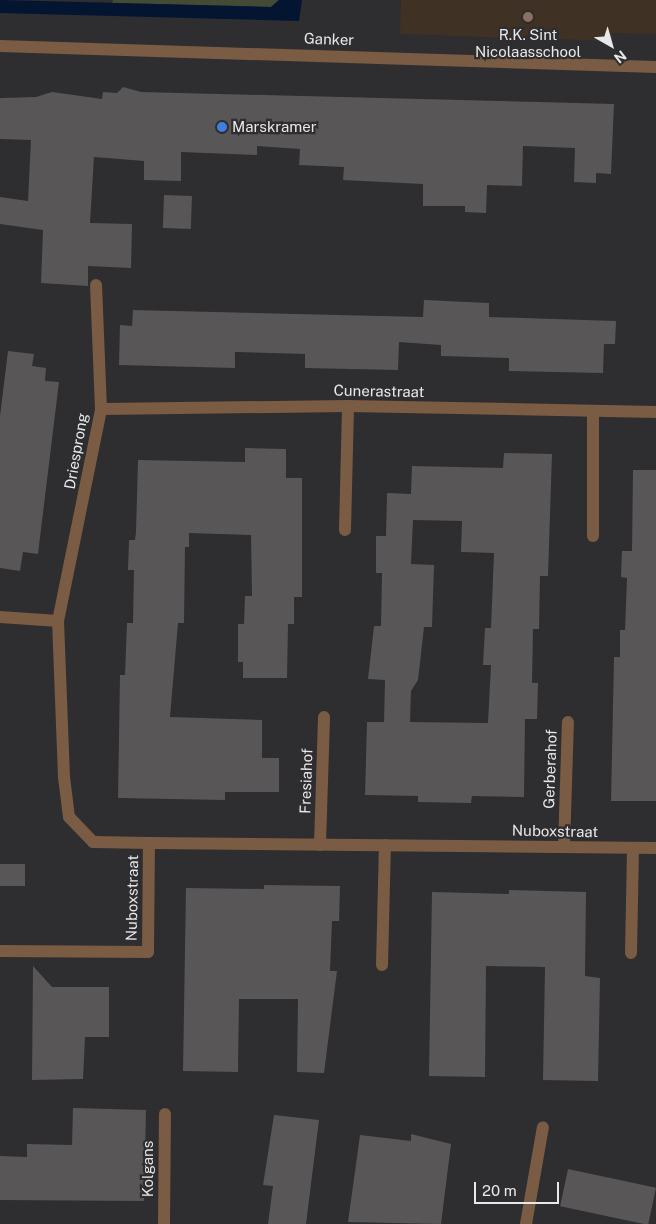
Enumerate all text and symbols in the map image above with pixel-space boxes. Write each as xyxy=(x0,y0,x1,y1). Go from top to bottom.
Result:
marker: R.K. Sint Nicolaasschool xyxy=(522,11,534,23)
north arrow xyxy=(586,20,636,70)
place label: R.K. Sint Nicolaasschool xyxy=(475,25,581,60)
street label: Ganker xyxy=(304,29,354,49)
text: N xyxy=(611,47,629,66)
place label: Marskramer xyxy=(232,118,317,136)
marker: Marskramer xyxy=(216,121,228,133)
street label: Cunerastraat xyxy=(333,381,425,401)
street label: Driesprong xyxy=(60,411,92,491)
street label: Gerberahof xyxy=(540,729,560,809)
street label: Fresiahof xyxy=(296,748,316,814)
street label: Nuboxstraat xyxy=(512,821,598,841)
street label: Nuboxstraat xyxy=(122,855,142,941)
street label: Kolgans xyxy=(139,1141,157,1197)
scale bar xyxy=(476,1172,561,1204)
text: 20 m xyxy=(482,1182,517,1199)

